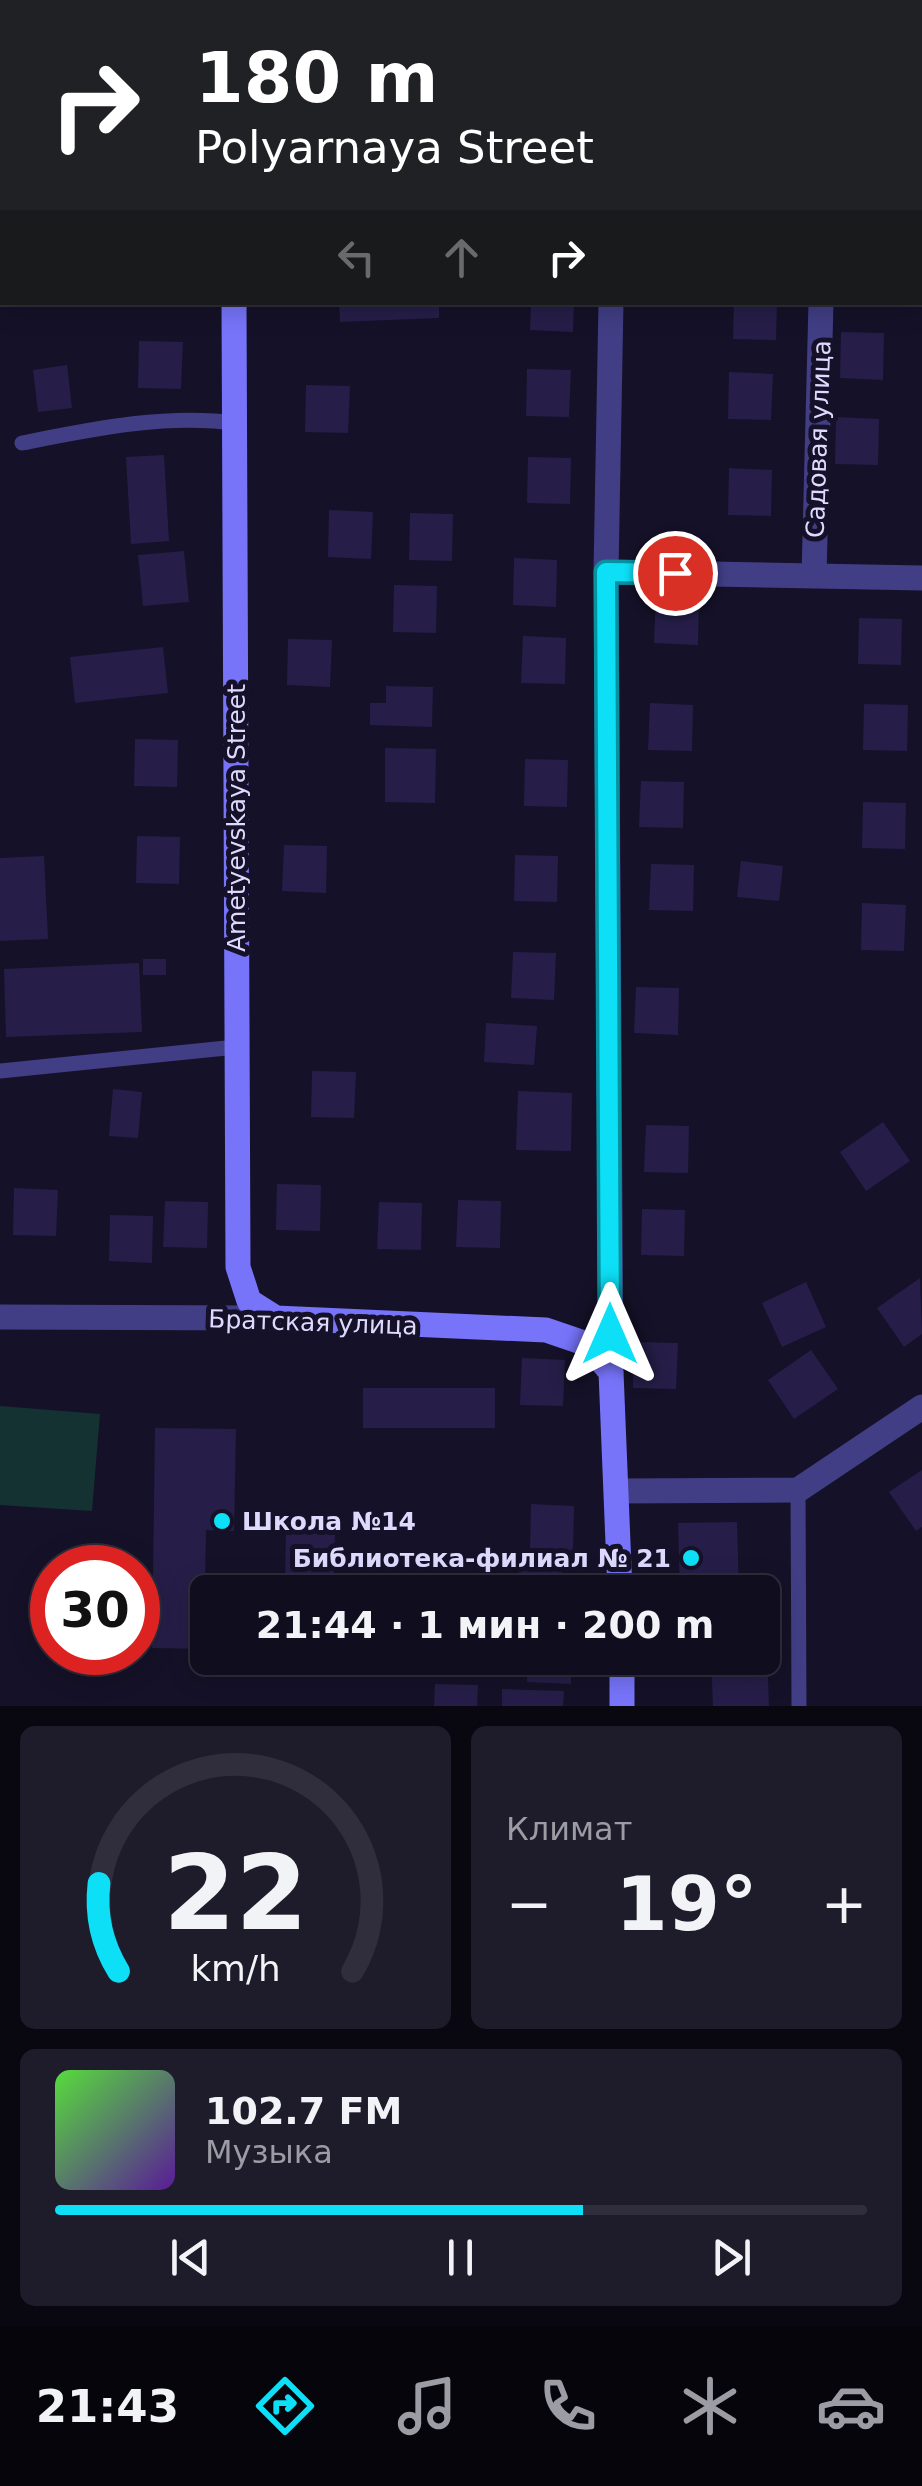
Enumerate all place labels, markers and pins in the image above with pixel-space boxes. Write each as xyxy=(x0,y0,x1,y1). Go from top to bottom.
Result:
pin xyxy=(633,531,718,616)
place label: Школа №14 xyxy=(242,1507,416,1536)
marker: Школа №14 xyxy=(211,1510,233,1532)
place label: Библиотека-филиал № 21 xyxy=(293,1544,671,1573)
marker: Библиотека-филиал № 21 xyxy=(680,1547,702,1569)

